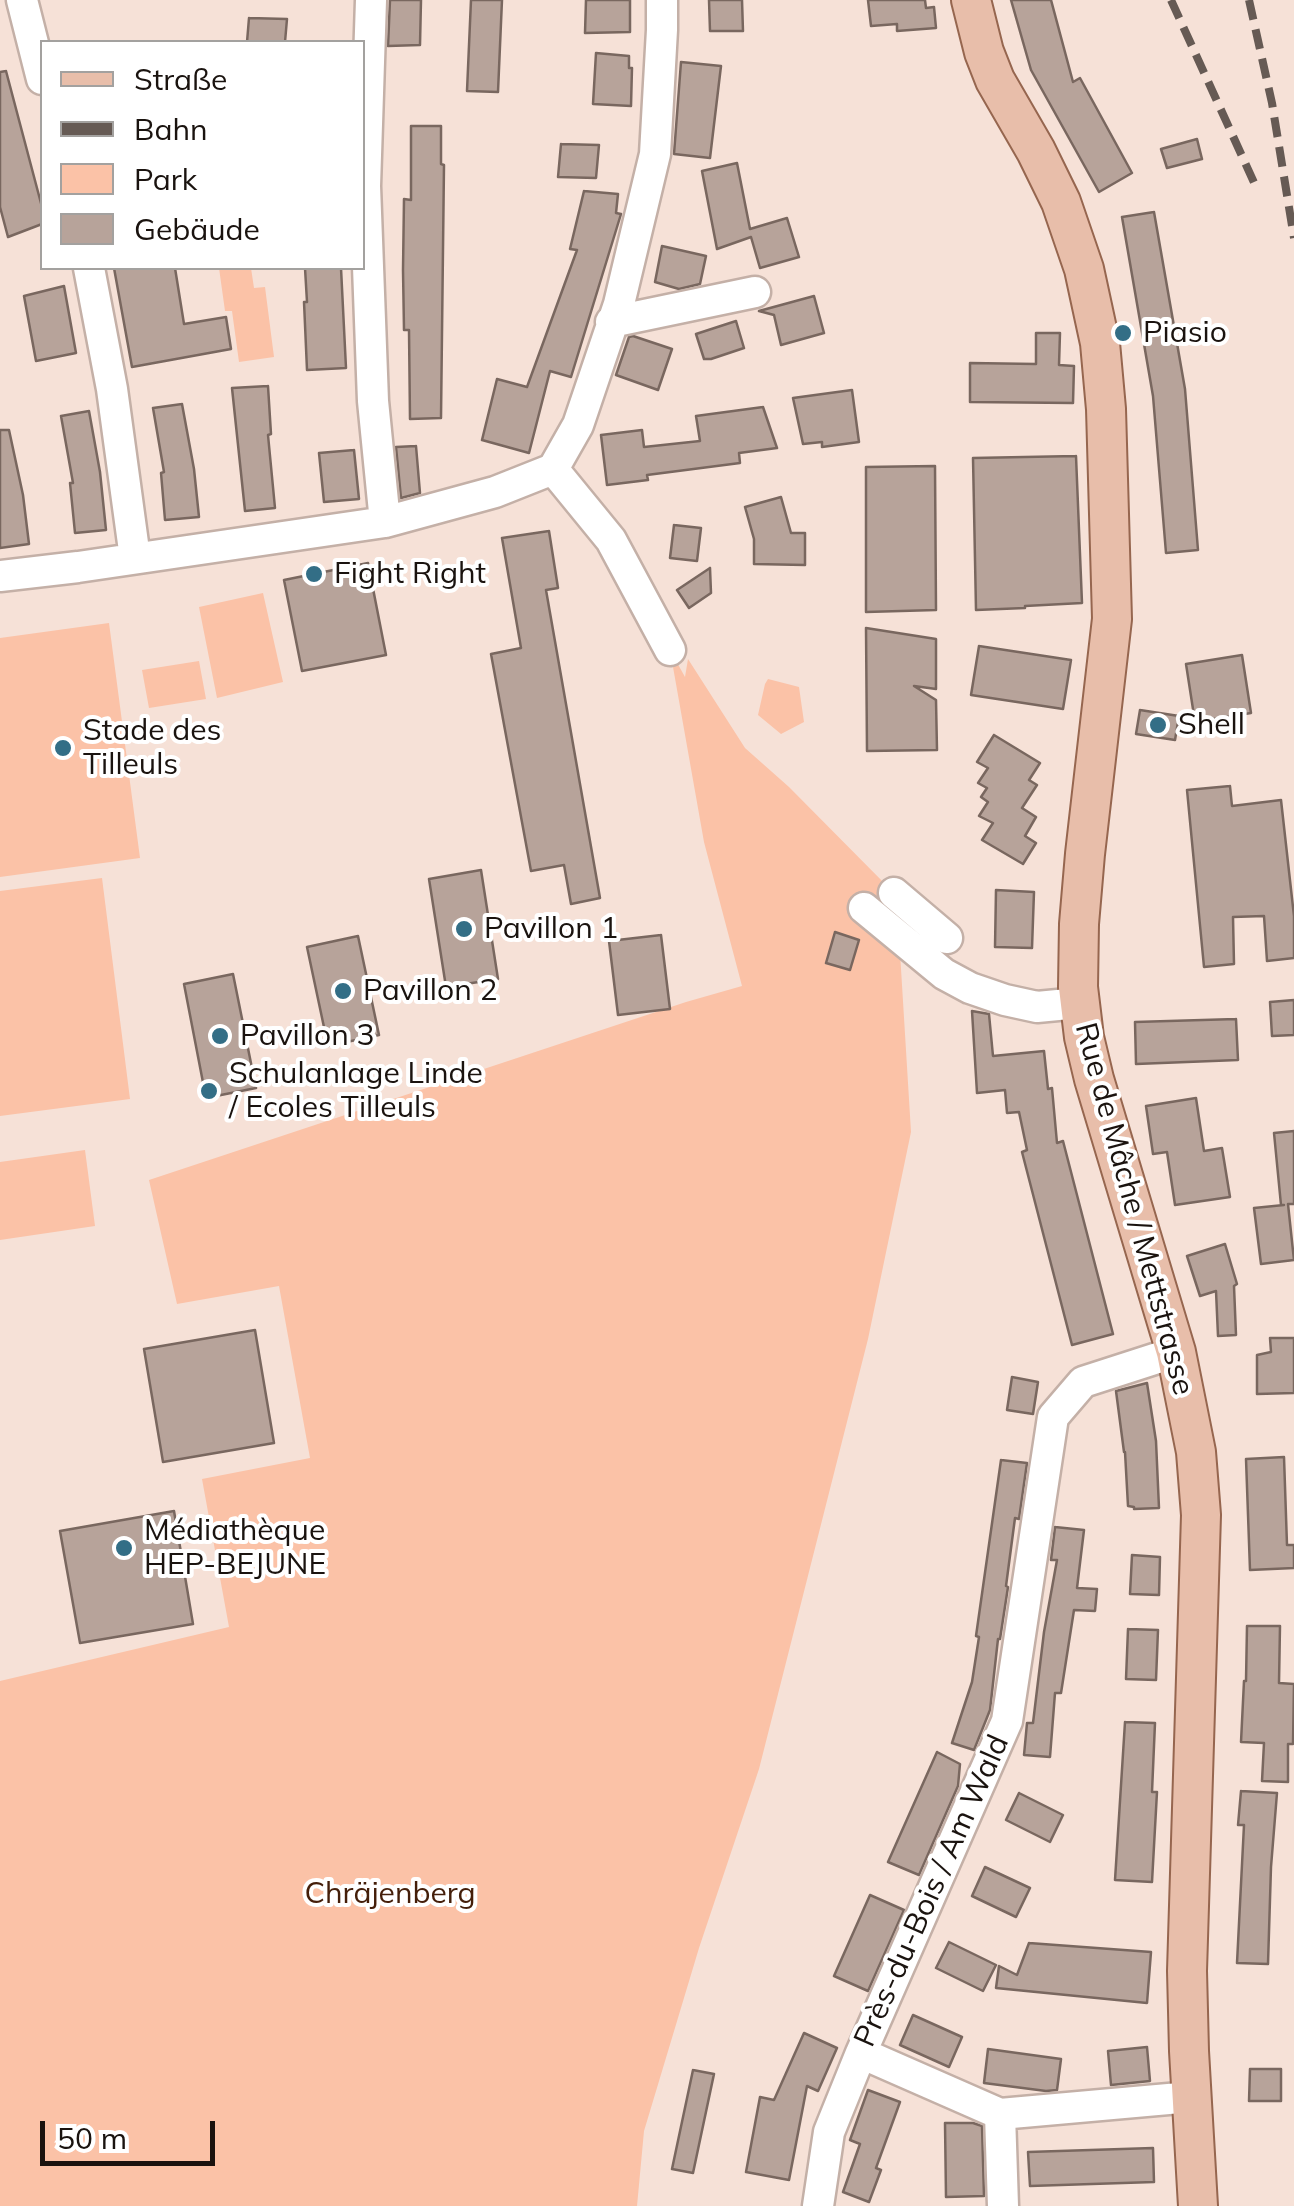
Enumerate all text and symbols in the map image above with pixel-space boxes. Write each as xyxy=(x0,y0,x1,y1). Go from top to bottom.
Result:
legend xyxy=(40,40,365,270)
text: Straße xyxy=(134,60,227,98)
text: Bahn xyxy=(134,110,208,148)
text: Park xyxy=(134,160,197,198)
text: Gebäude xyxy=(134,210,260,248)
place label: Piasio xyxy=(1143,315,1227,351)
marker: Piasio xyxy=(1112,322,1134,344)
place label: Fight Right xyxy=(334,556,486,592)
marker: Fight Right xyxy=(303,563,325,585)
place label: Shell xyxy=(1178,707,1245,743)
place label: Stade des Tilleuls xyxy=(83,713,221,784)
marker: Shell xyxy=(1147,714,1169,736)
marker: Stade des Tilleuls xyxy=(52,737,74,759)
place label: Pavillon 1 xyxy=(484,911,619,947)
marker: Pavillon 1 xyxy=(453,918,475,940)
place label: Pavillon 2 xyxy=(363,973,498,1009)
marker: Pavillon 2 xyxy=(332,980,354,1002)
place label: Pavillon 3 xyxy=(240,1018,375,1054)
street label: Rue de Mâche / Mettstrasse xyxy=(1067,1019,1201,1399)
marker: Pavillon 3 xyxy=(209,1025,231,1047)
place label: Schulanlage Linde / Ecoles Tilleuls xyxy=(229,1056,483,1126)
marker: Schulanlage Linde / Ecoles Tilleuls xyxy=(198,1080,220,1102)
place label: Médiathèque HEP-BEJUNE xyxy=(144,1513,326,1584)
marker: Médiathèque HEP-BEJUNE xyxy=(113,1537,135,1559)
street label: Près-du-Bois / Am Wald xyxy=(847,1730,1017,2052)
park label: Chräjenberg xyxy=(304,1876,476,1912)
scale bar xyxy=(45,2101,220,2163)
text: 50 m xyxy=(57,2119,127,2157)

